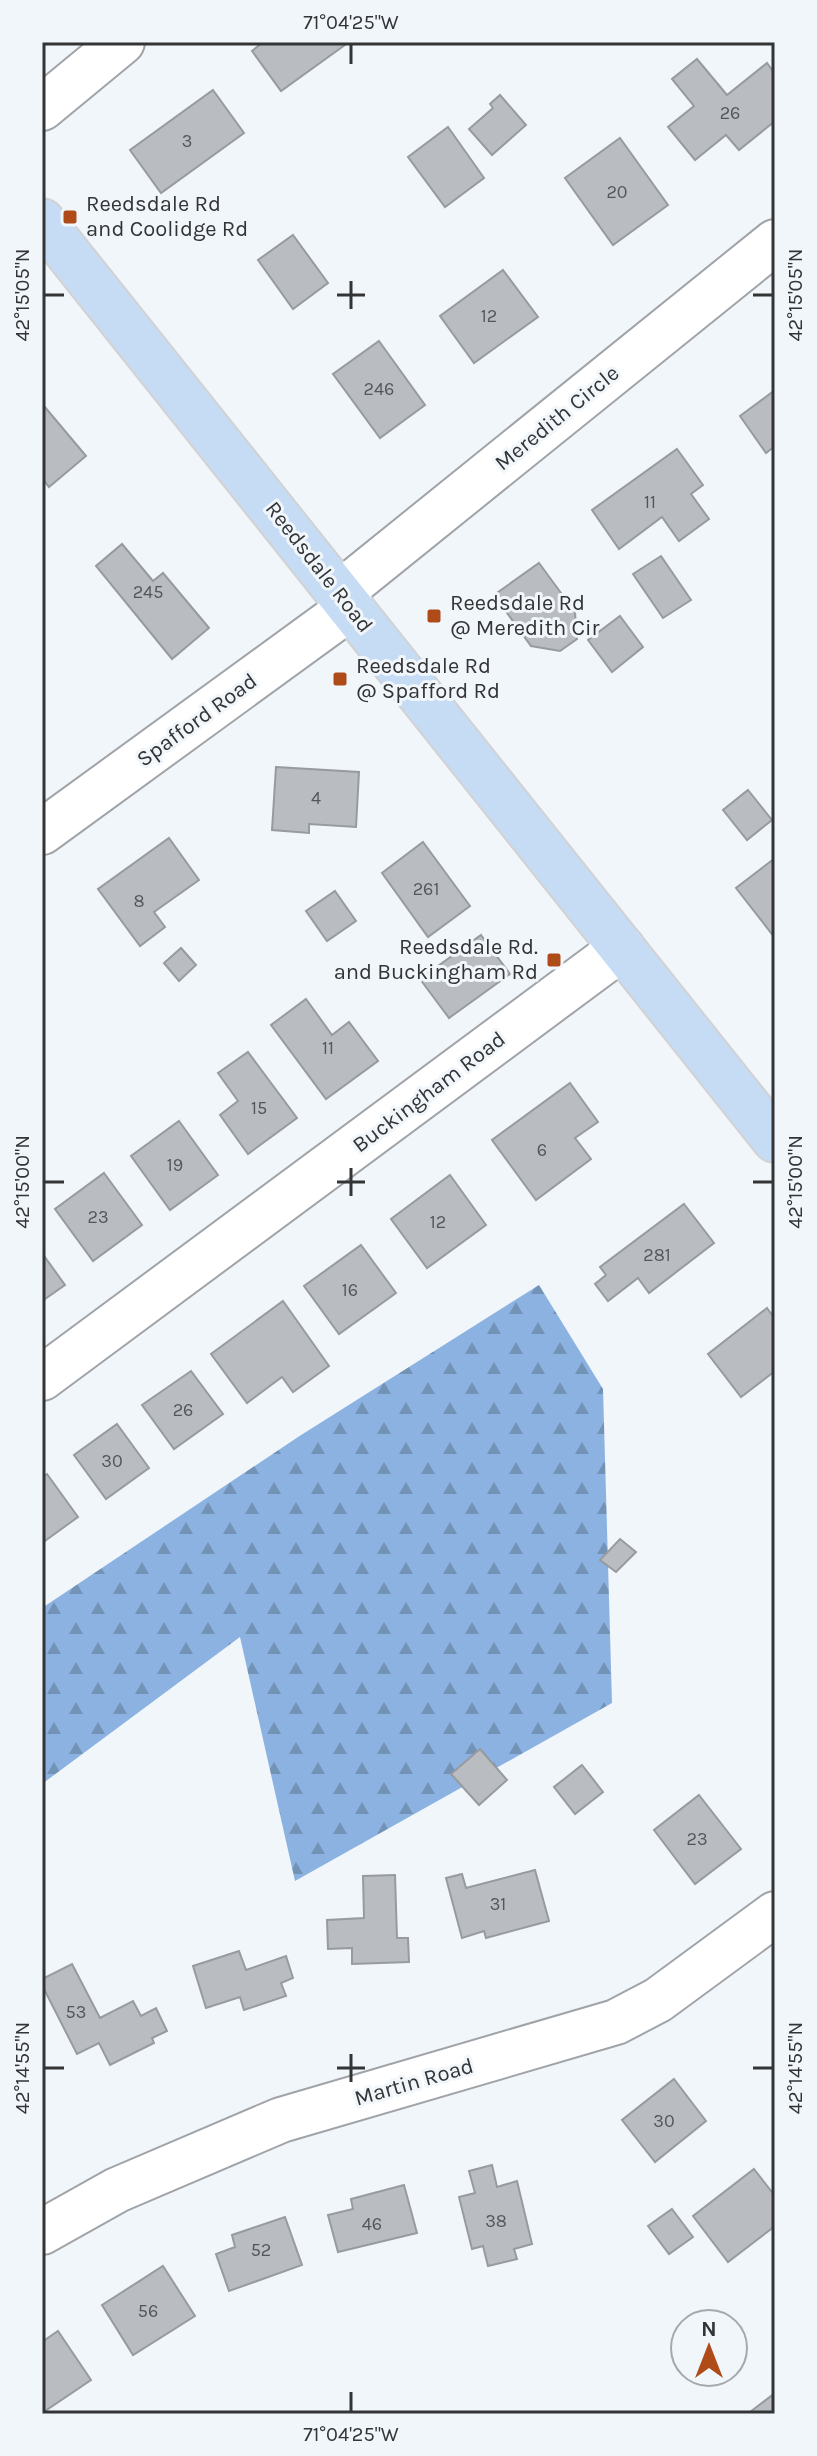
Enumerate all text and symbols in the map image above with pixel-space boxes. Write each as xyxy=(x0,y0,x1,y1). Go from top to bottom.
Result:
text: 71°04'25"W xyxy=(303,11,399,34)
house number: 26 xyxy=(720,102,740,124)
house number: 3 xyxy=(182,130,192,152)
house number: 20 xyxy=(606,181,628,203)
place label: Reedsdale Rd and Coolidge Rd xyxy=(86,191,248,242)
marker: Reedsdale Rd and Coolidge Rd xyxy=(61,208,79,226)
text: 42°15'05"N xyxy=(11,248,34,342)
text: 42°15'05"N xyxy=(784,248,807,342)
house number: 12 xyxy=(481,305,497,327)
street label: Meredith Circle xyxy=(490,360,624,476)
house number: 246 xyxy=(364,378,394,400)
house number: 11 xyxy=(644,491,656,513)
street label: Reedsdale Road xyxy=(260,496,378,638)
house number: 245 xyxy=(133,581,163,603)
place label: Reedsdale Rd @ Meredith Cir xyxy=(450,590,599,641)
marker: Reedsdale Rd @ Meredith Cir xyxy=(425,607,443,625)
place label: Reedsdale Rd @ Spafford Rd xyxy=(356,653,500,704)
street label: Spafford Road xyxy=(132,668,262,772)
marker: Reedsdale Rd @ Spafford Rd xyxy=(331,670,349,688)
house number: 4 xyxy=(311,787,321,809)
house number: 261 xyxy=(413,878,439,900)
house number: 8 xyxy=(133,890,145,912)
place label: Reedsdale Rd. and Buckingham Rd xyxy=(334,934,538,985)
marker: Reedsdale Rd. and Buckingham Rd xyxy=(545,951,563,969)
street label: Buckingham Road xyxy=(347,1026,511,1158)
house number: 11 xyxy=(322,1037,334,1059)
house number: 15 xyxy=(251,1097,267,1119)
text: 42°15'00"N xyxy=(11,1135,34,1229)
text: 42°15'00"N xyxy=(784,1135,807,1229)
house number: 6 xyxy=(537,1139,547,1161)
house number: 19 xyxy=(167,1154,183,1176)
house number: 23 xyxy=(87,1206,109,1228)
house number: 12 xyxy=(430,1211,446,1233)
house number: 281 xyxy=(643,1244,671,1266)
house number: 16 xyxy=(342,1279,358,1301)
house number: 26 xyxy=(173,1399,193,1421)
house number: 30 xyxy=(101,1450,123,1472)
house number: 23 xyxy=(686,1828,708,1850)
house number: 31 xyxy=(490,1893,506,1915)
house number: 53 xyxy=(66,2001,86,2023)
text: 42°14'55"N xyxy=(11,2022,34,2114)
text: 42°14'55"N xyxy=(784,2022,807,2114)
street label: Martin Road xyxy=(351,2053,477,2111)
house number: 30 xyxy=(653,2110,675,2132)
house number: 38 xyxy=(485,2210,507,2232)
house number: 46 xyxy=(362,2213,382,2235)
house number: 52 xyxy=(251,2239,271,2261)
house number: 56 xyxy=(138,2300,158,2322)
north arrow xyxy=(669,2308,749,2388)
text: N xyxy=(701,2316,717,2342)
text: 71°04'25"W xyxy=(303,2423,399,2446)

